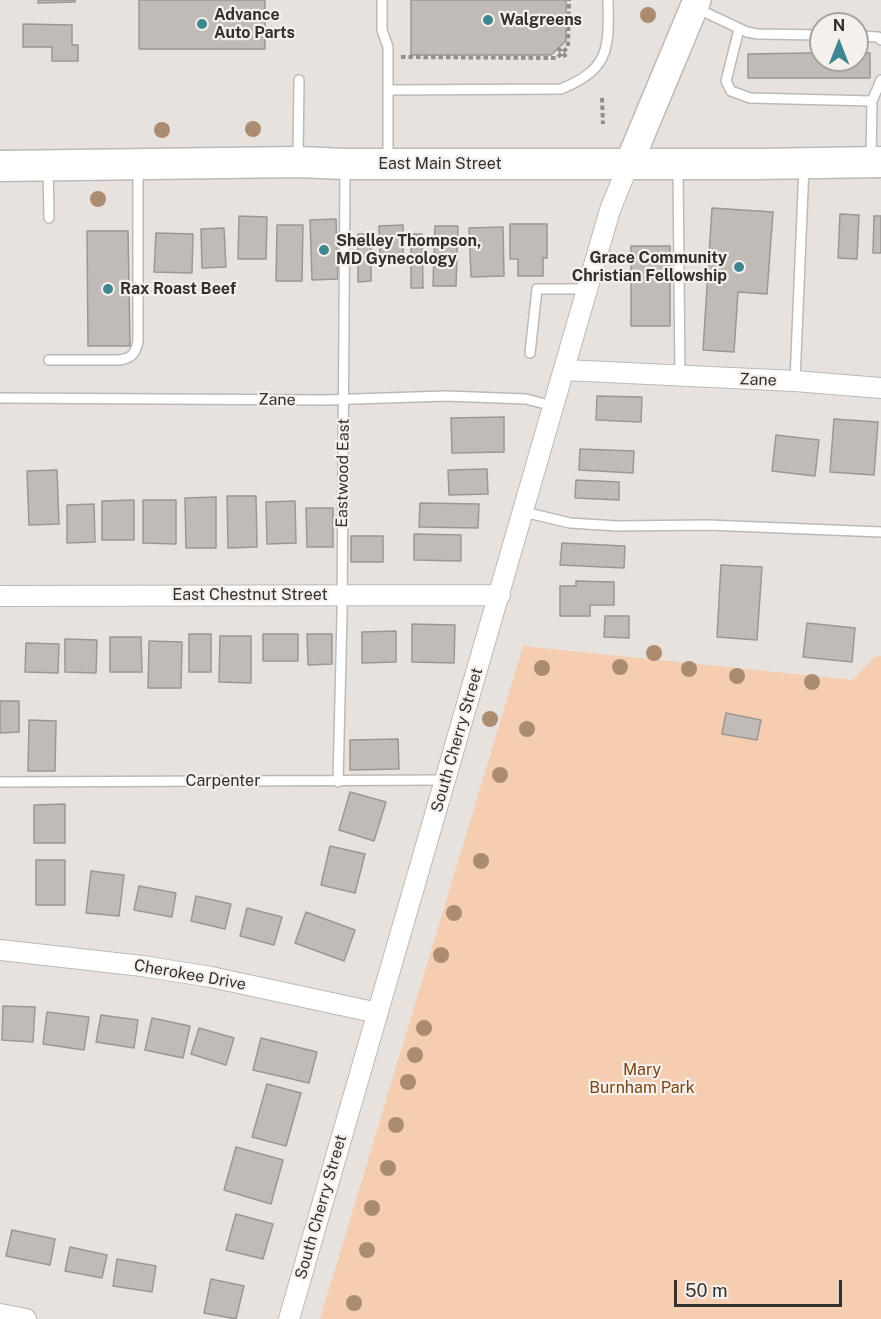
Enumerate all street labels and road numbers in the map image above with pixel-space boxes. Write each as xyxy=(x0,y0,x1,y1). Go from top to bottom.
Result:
street label: East Main Street xyxy=(378,154,502,174)
street label: Zane xyxy=(739,370,777,390)
street label: Zane xyxy=(258,390,296,410)
street label: Eastwood East xyxy=(332,418,354,528)
street label: East Chestnut Street xyxy=(172,585,328,605)
street label: South Cherry Street xyxy=(427,665,487,815)
street label: Carpenter xyxy=(186,771,260,791)
street label: Cherokee Drive xyxy=(133,956,247,994)
street label: South Cherry Street xyxy=(291,1132,351,1282)

